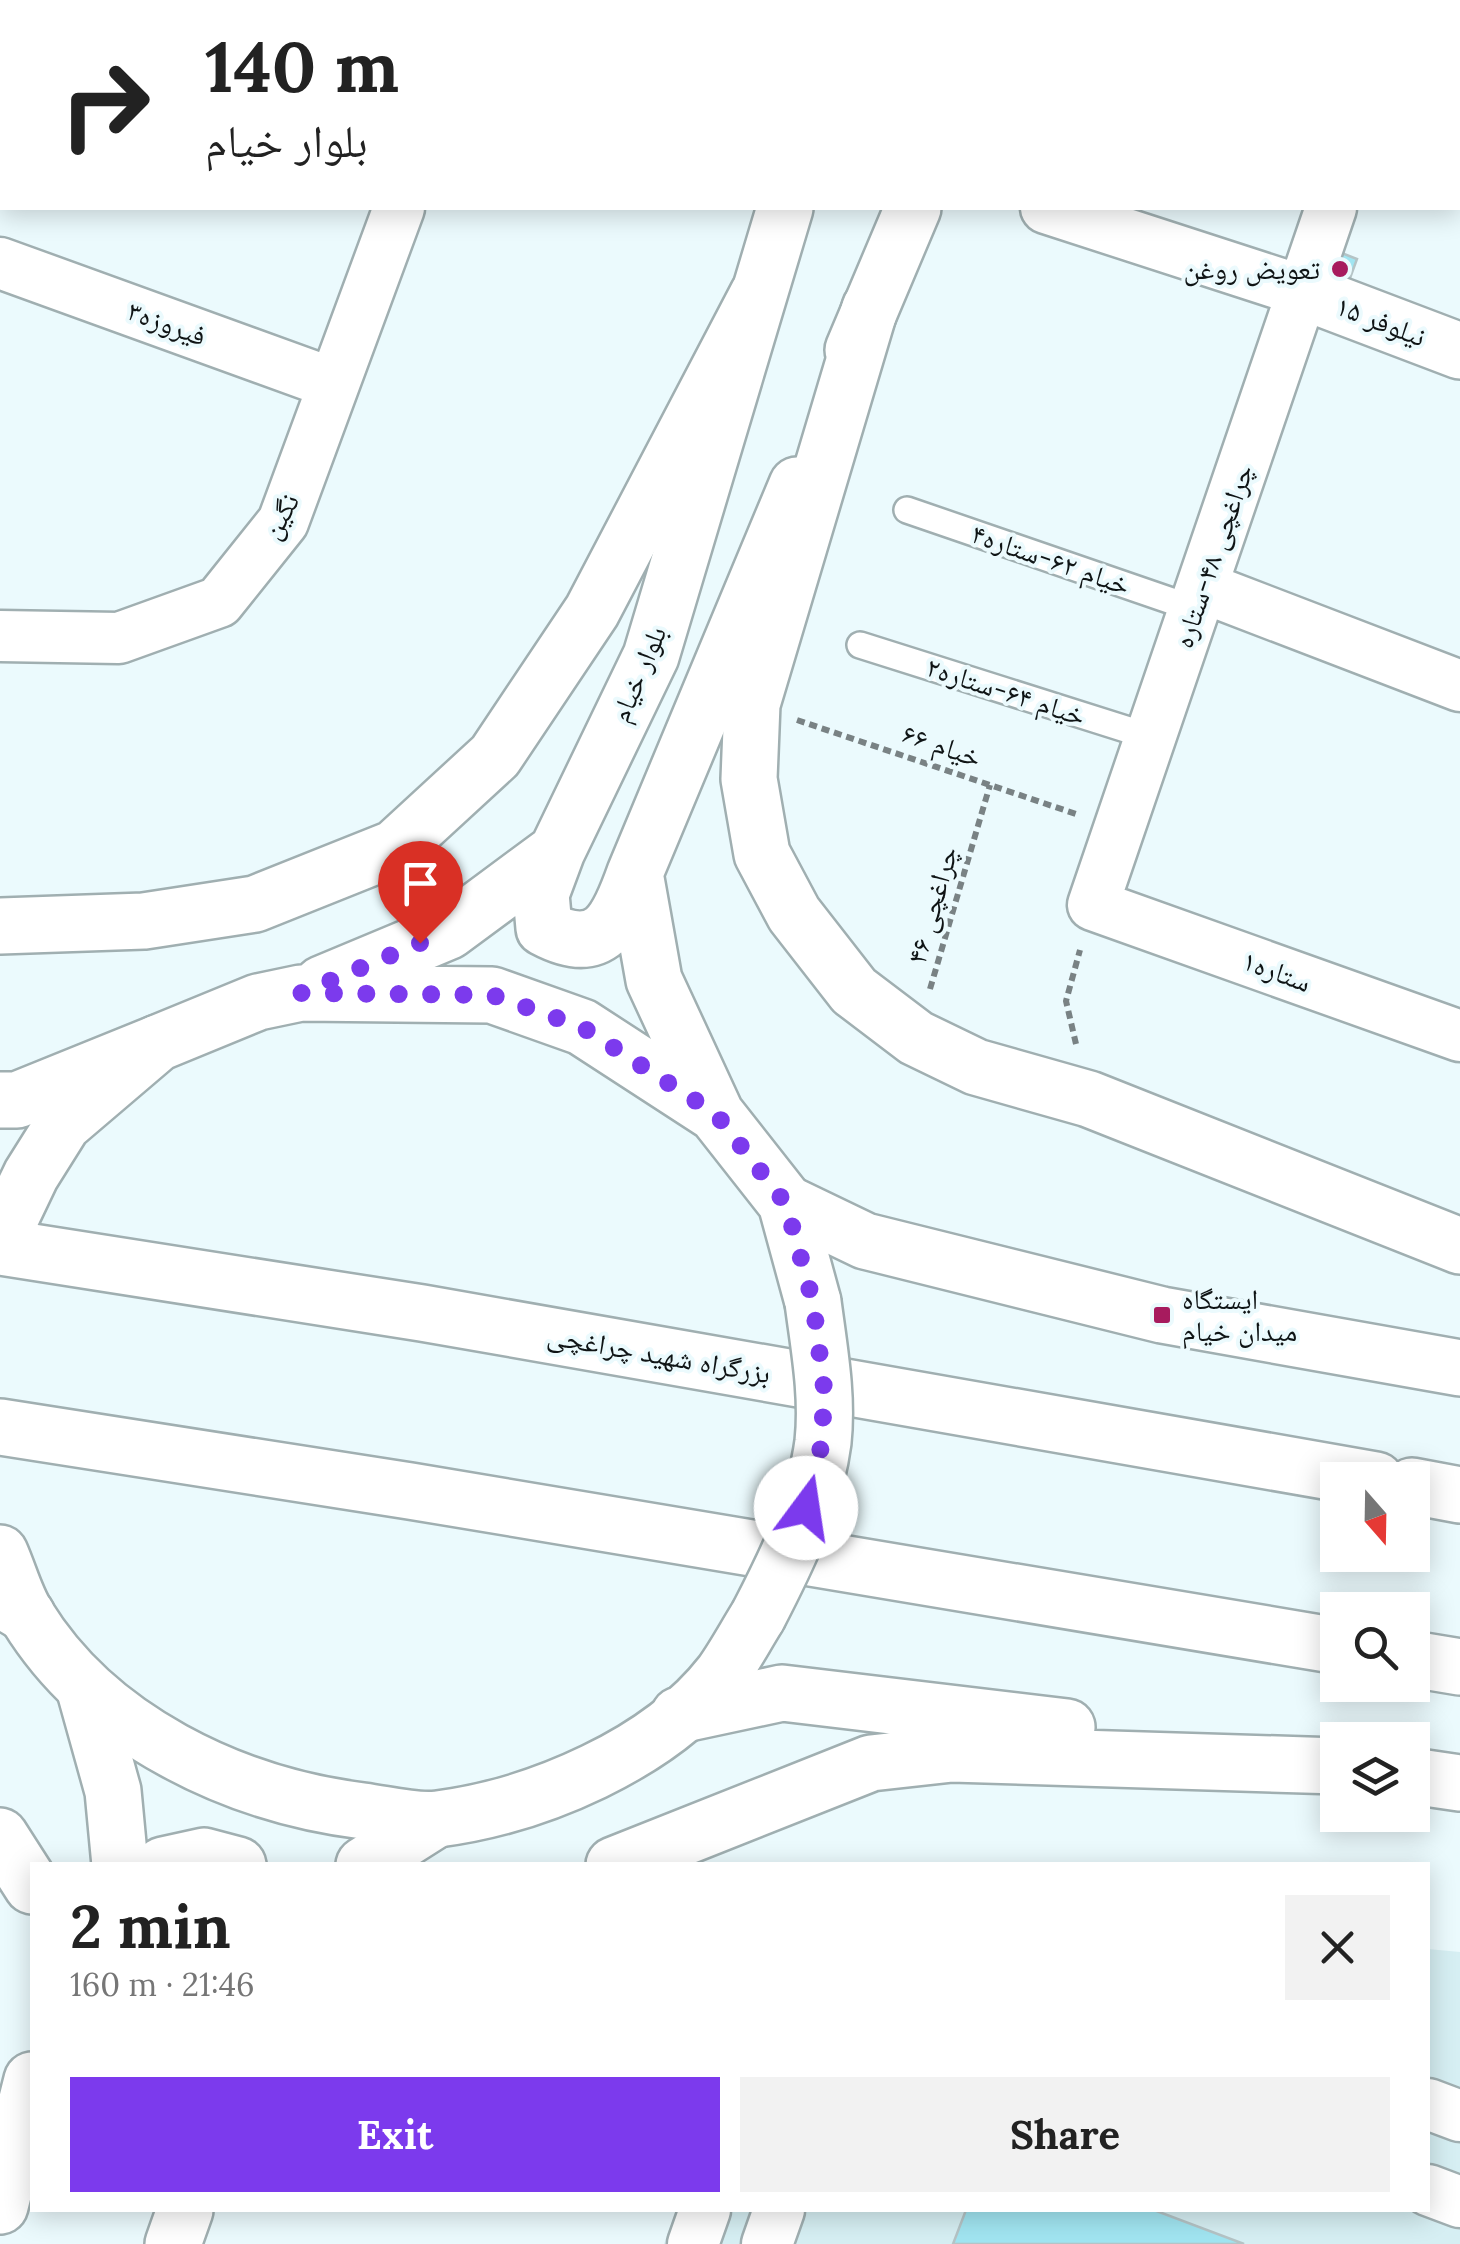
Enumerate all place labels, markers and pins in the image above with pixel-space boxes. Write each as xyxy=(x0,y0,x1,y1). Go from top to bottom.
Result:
place label: تعویض روغن xyxy=(1184,251,1320,287)
marker: تعویض روغن xyxy=(1329,258,1351,280)
pin xyxy=(378,841,463,944)
place label: ایستگاه میدان خیام xyxy=(1182,1281,1297,1350)
marker: ایستگاه میدان خیام xyxy=(1151,1304,1173,1326)

